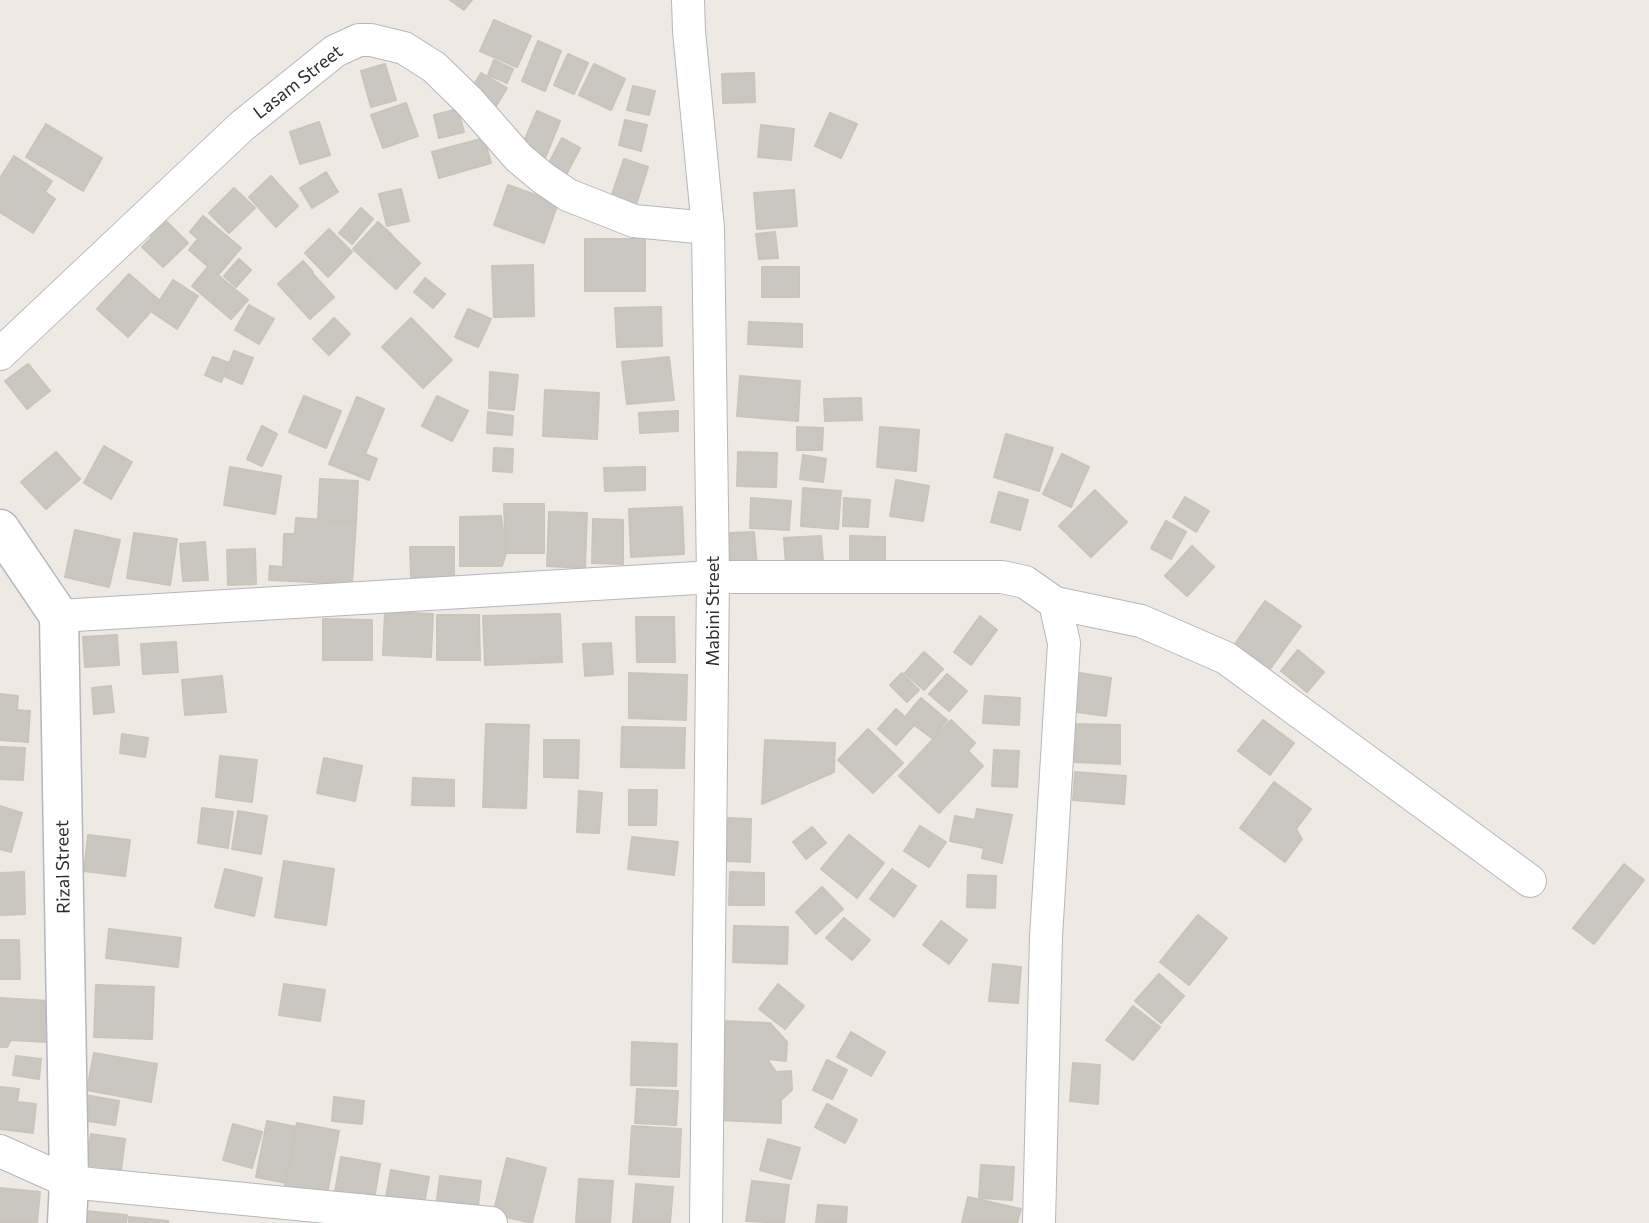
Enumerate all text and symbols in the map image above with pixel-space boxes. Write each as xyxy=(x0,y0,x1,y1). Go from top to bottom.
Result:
street label: Lasam Street xyxy=(249,40,347,124)
street label: Mabini Street xyxy=(702,555,724,667)
street label: Rizal Street xyxy=(51,820,75,914)

